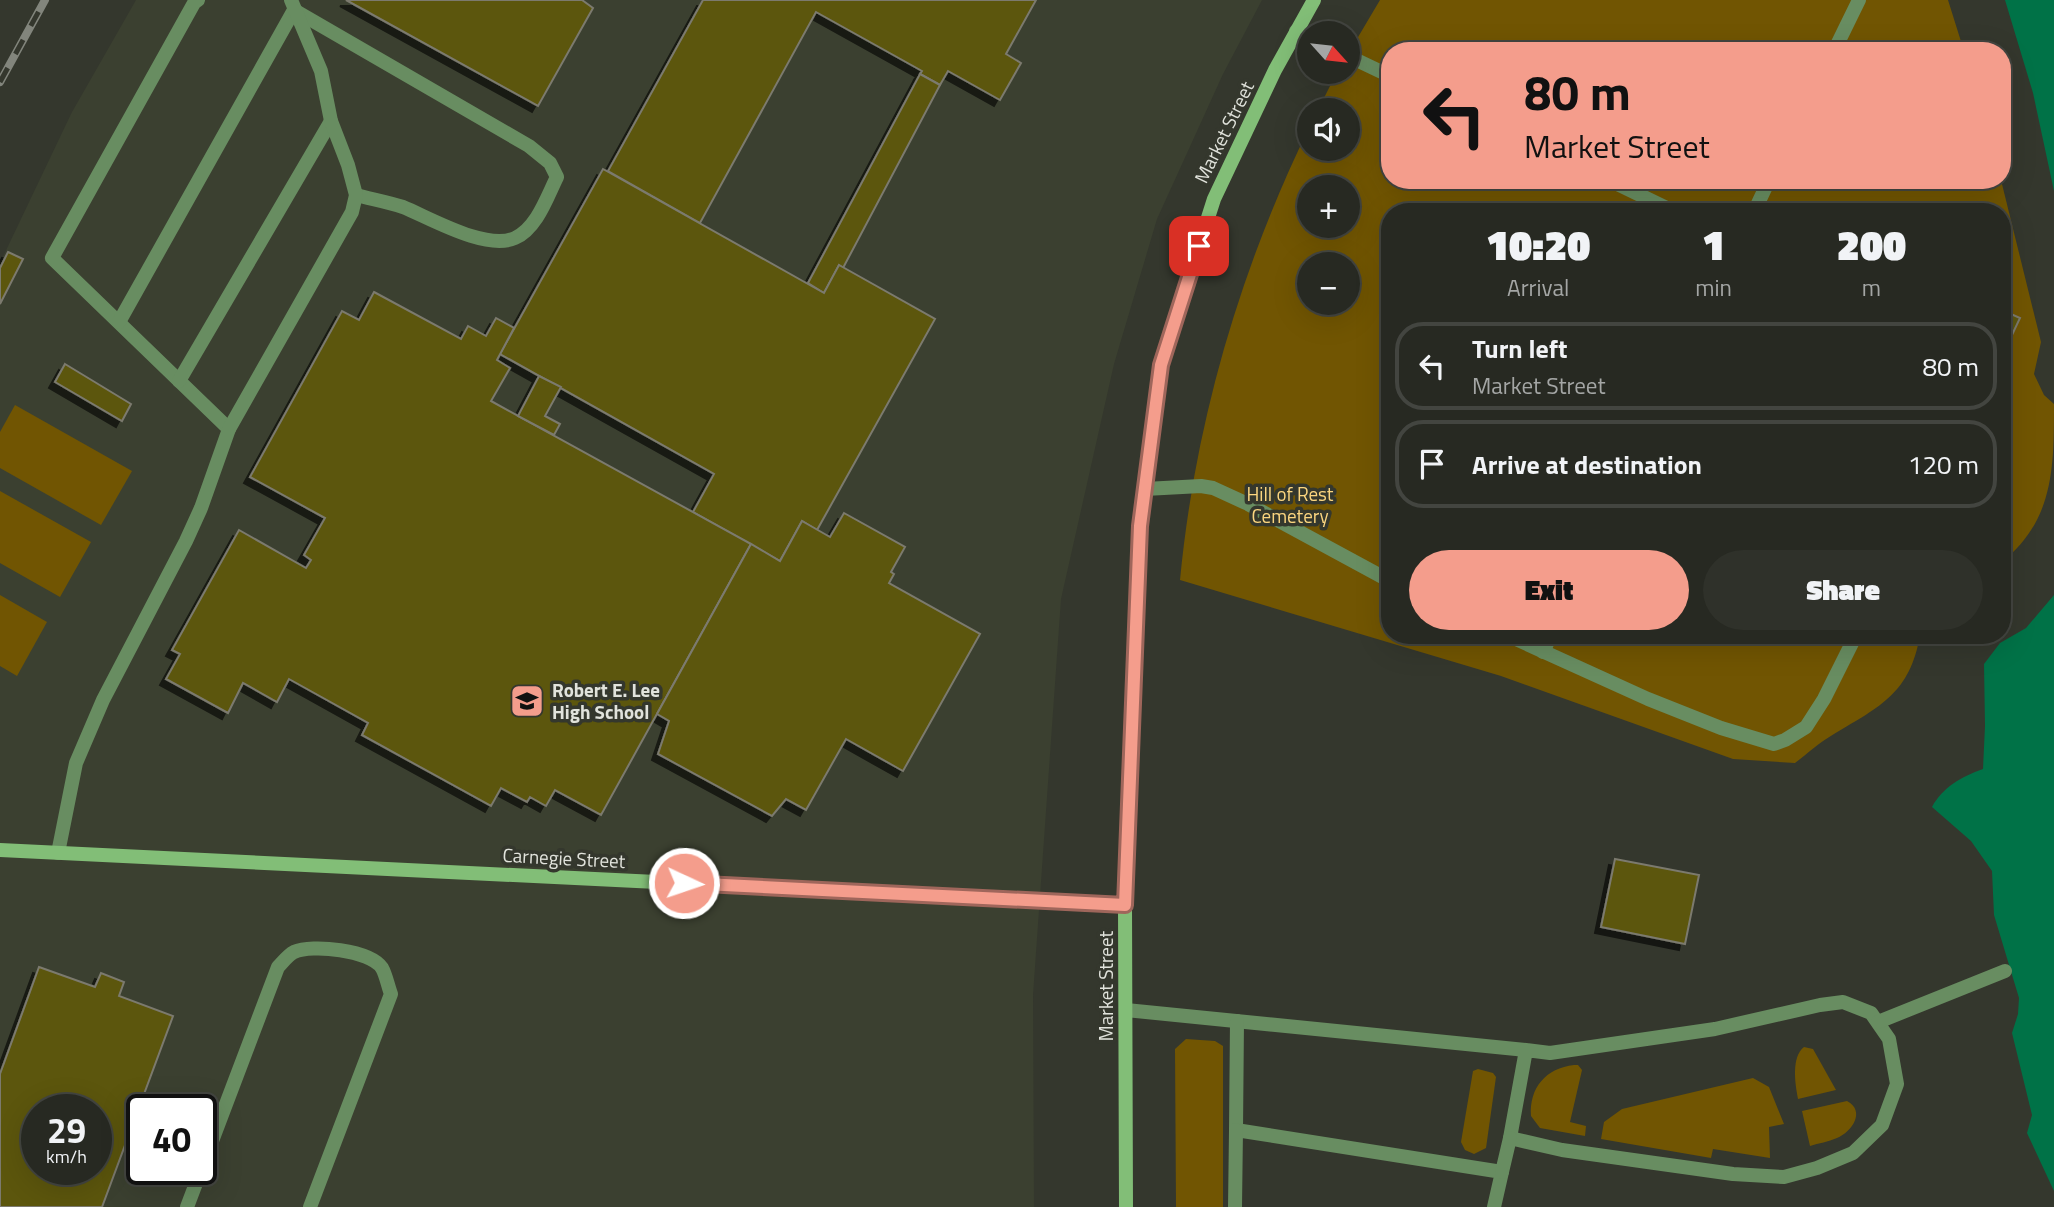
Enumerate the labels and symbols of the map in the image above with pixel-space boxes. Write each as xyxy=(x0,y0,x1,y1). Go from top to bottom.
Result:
north arrow xyxy=(1297,21,1360,84)
street label: Market Street xyxy=(1186,76,1261,188)
pin xyxy=(1169,216,1229,276)
park label: Hill of Rest Cemetery xyxy=(1246,479,1334,530)
place label: Robert E. Lee High School xyxy=(552,675,660,726)
school or university icon: Robert E. Lee High School xyxy=(508,682,546,720)
street label: Carnegie Street xyxy=(502,840,626,875)
position arrow xyxy=(647,846,721,920)
street label: Market Street xyxy=(1091,931,1120,1041)
speed limit sign: 40 xyxy=(126,1094,217,1185)

